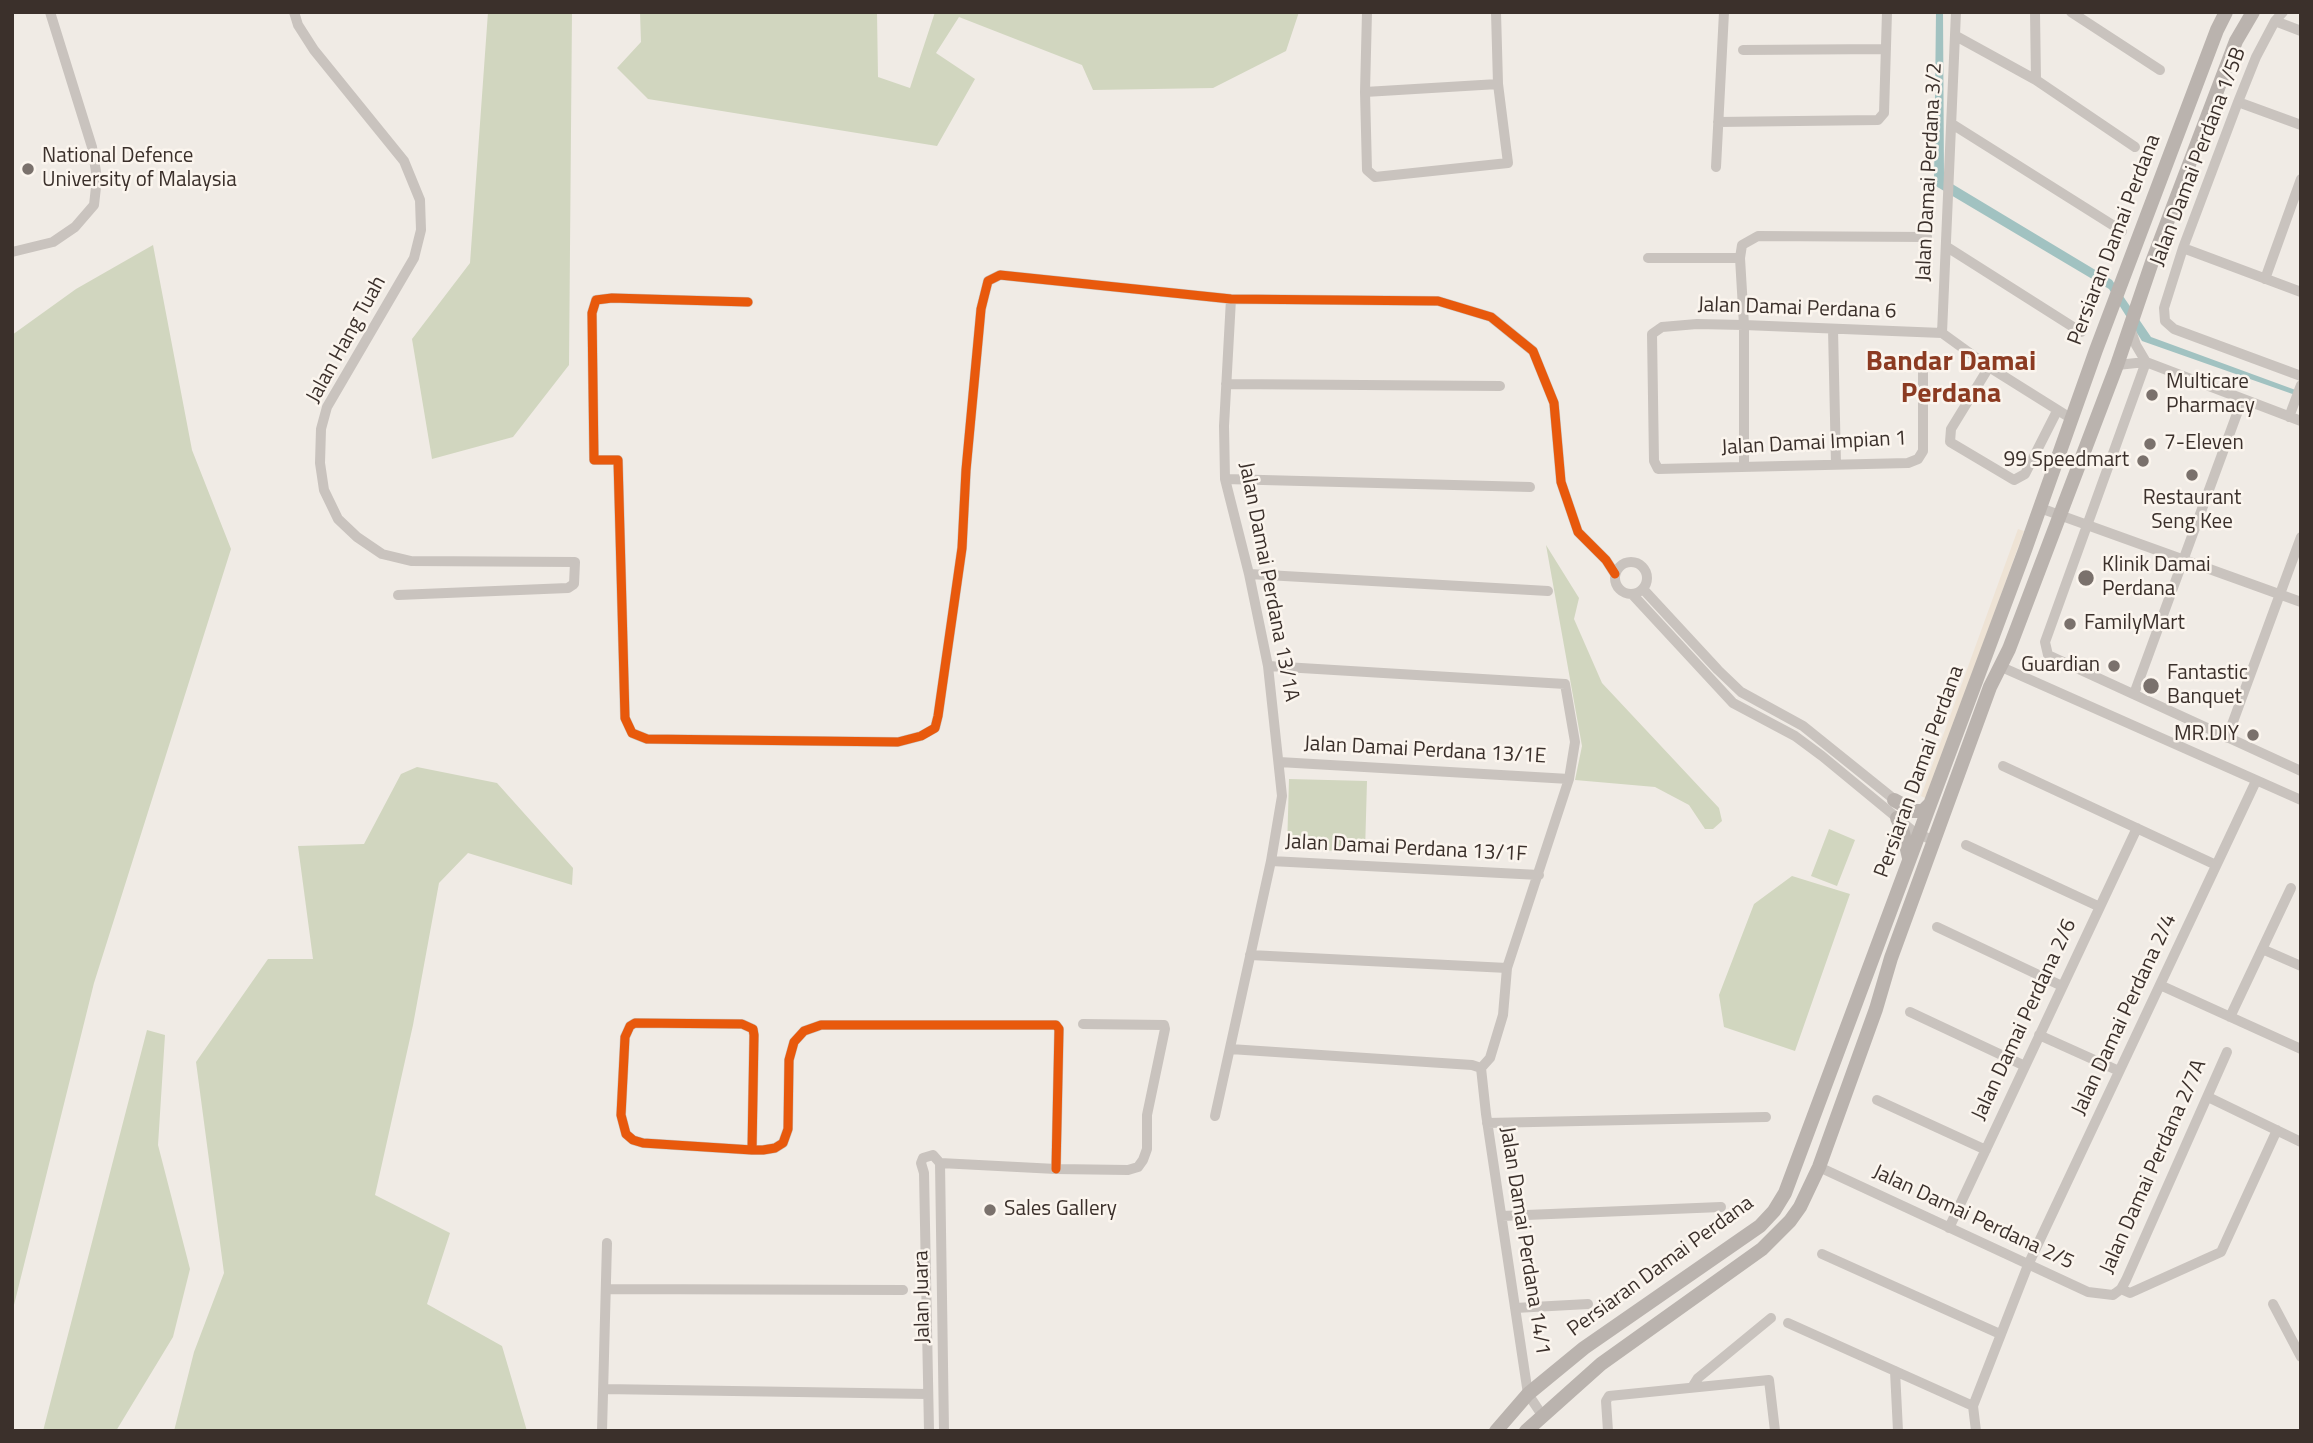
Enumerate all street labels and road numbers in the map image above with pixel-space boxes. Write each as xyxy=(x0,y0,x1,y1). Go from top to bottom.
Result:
street label: Jalan Damai Perdana 1/5B xyxy=(2146,44,2252,270)
street label: Jalan Damai Perdana 3/2 xyxy=(1912,62,1948,282)
street label: Persiaran Damai Perdana xyxy=(2063,131,2167,349)
street label: Jalan Hang Tuah xyxy=(302,272,392,408)
street label: Jalan Damai Perdana 6 xyxy=(1697,293,1897,325)
street label: Jalan Damai Impian 1 xyxy=(1721,427,1907,461)
street label: Jalan Damai Perdana 13/1A xyxy=(1232,460,1304,704)
street label: Persiaran Damai Perdana xyxy=(1870,663,1970,881)
street label: Jalan Damai Perdana 13/1E xyxy=(1303,732,1547,770)
street label: Jalan Damai Perdana 13/1F xyxy=(1284,830,1528,868)
street label: Jalan Damai Perdana 2/4 xyxy=(2067,910,2183,1120)
street label: Jalan Damai Perdana 2/6 xyxy=(1967,915,2083,1125)
street label: Jalan Damai Perdana 2/7A xyxy=(2095,1056,2213,1278)
street label: Jalan Damai Perdana 14/1 xyxy=(1493,1125,1555,1357)
street label: Jalan Damai Perdana 2/5 xyxy=(1868,1160,2078,1276)
street label: Persiaran Damai Perdana xyxy=(1563,1191,1759,1343)
street label: Jalan Juara xyxy=(910,1250,936,1344)

